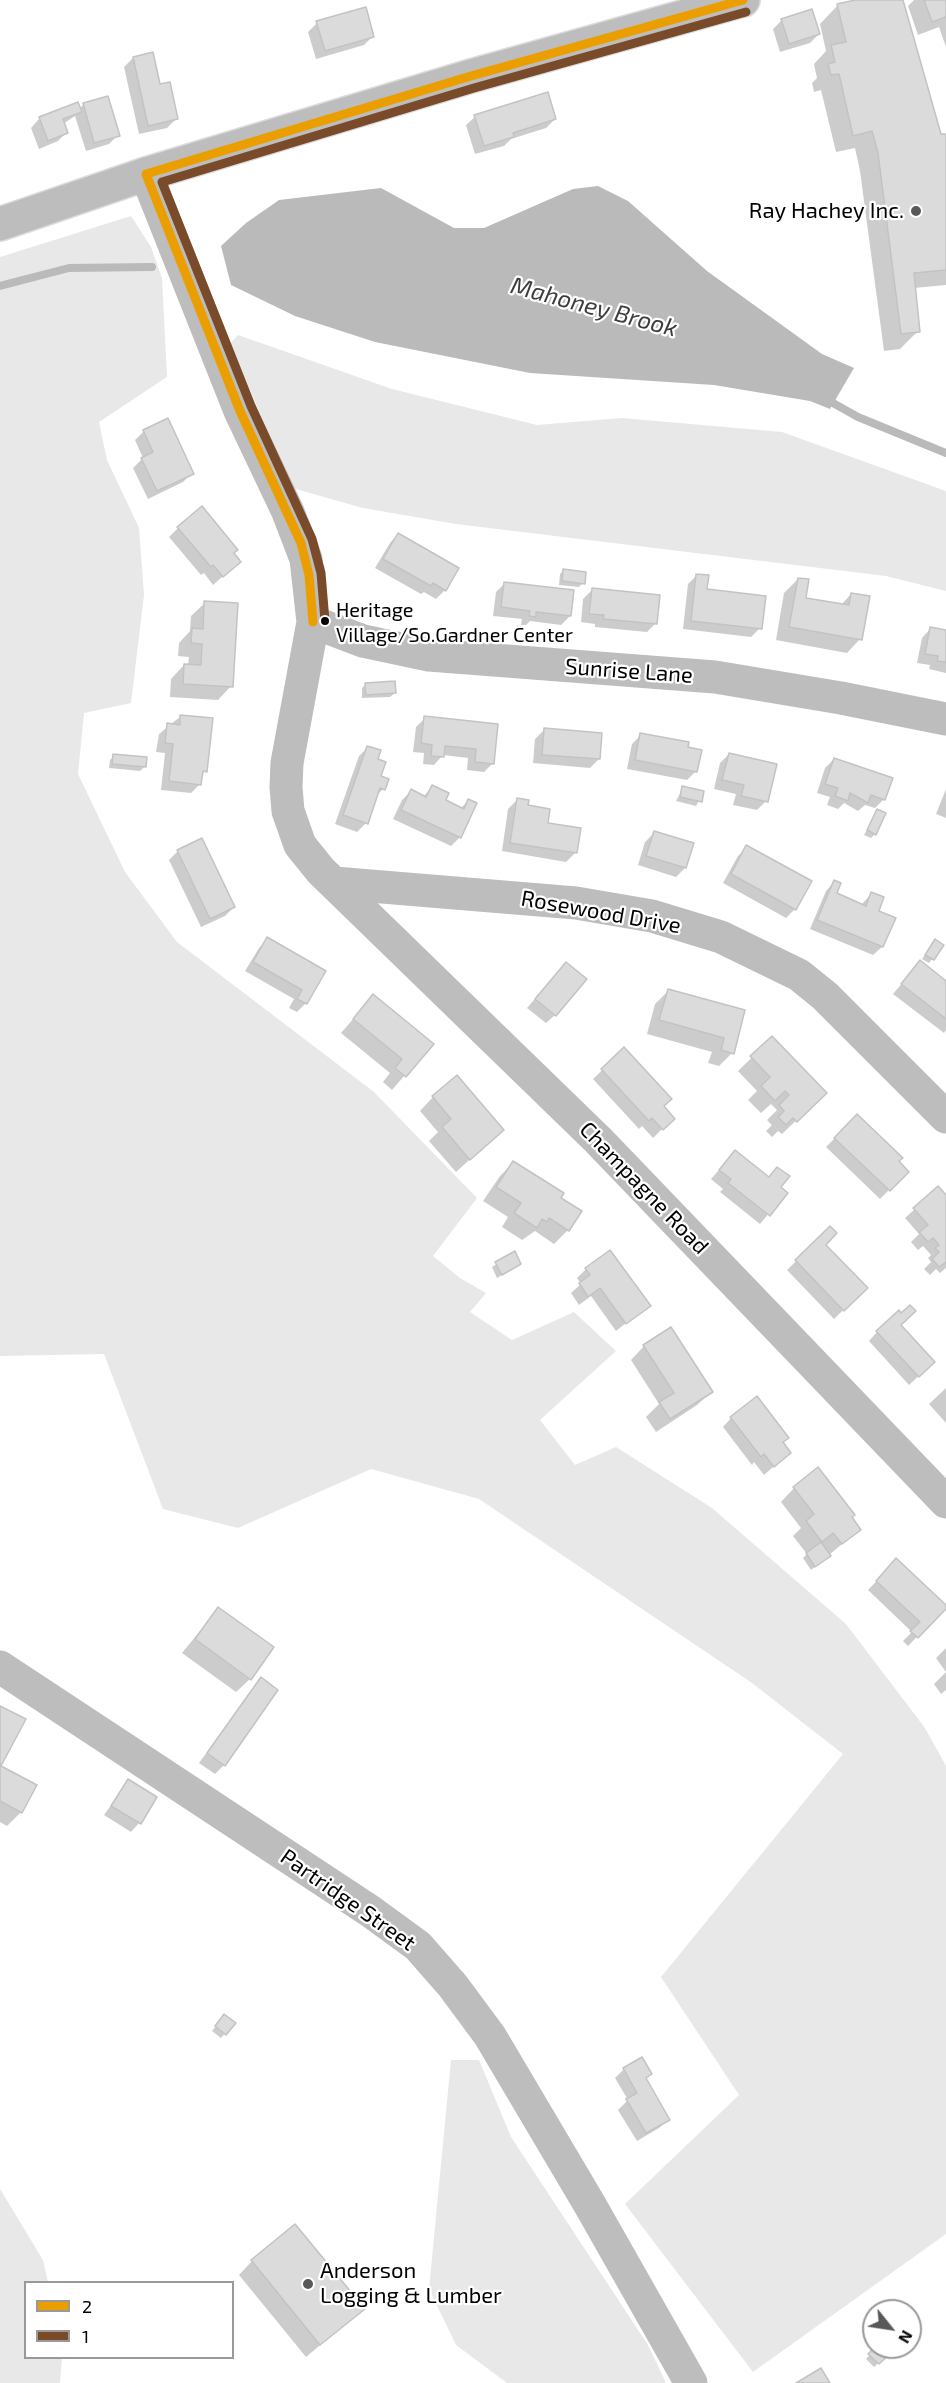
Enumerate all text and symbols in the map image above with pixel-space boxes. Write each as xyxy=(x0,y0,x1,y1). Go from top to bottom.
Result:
place label: Ray Hachey Inc. xyxy=(749,198,904,224)
marker: Ray Hachey Inc. xyxy=(909,204,923,218)
water label: Mahoney Brook xyxy=(508,271,680,343)
place label: Heritage Village/So.Gardner Center xyxy=(336,598,573,645)
marker: Heritage Village/So.Gardner Center xyxy=(319,615,331,627)
street label: Sunrise Lane xyxy=(564,653,694,689)
street label: Rosewood Drive xyxy=(519,885,683,939)
street label: Champagne Road xyxy=(574,1116,714,1260)
street label: Partridge Street xyxy=(275,1844,421,1956)
place label: Anderson Logging & Lumber xyxy=(320,2258,502,2310)
marker: Anderson Logging & Lumber xyxy=(301,2277,315,2291)
legend xyxy=(24,2281,234,2359)
text: 2 xyxy=(82,2295,92,2317)
north arrow xyxy=(862,2299,922,2359)
text: 1 xyxy=(82,2325,89,2347)
text: N xyxy=(895,2327,917,2347)

